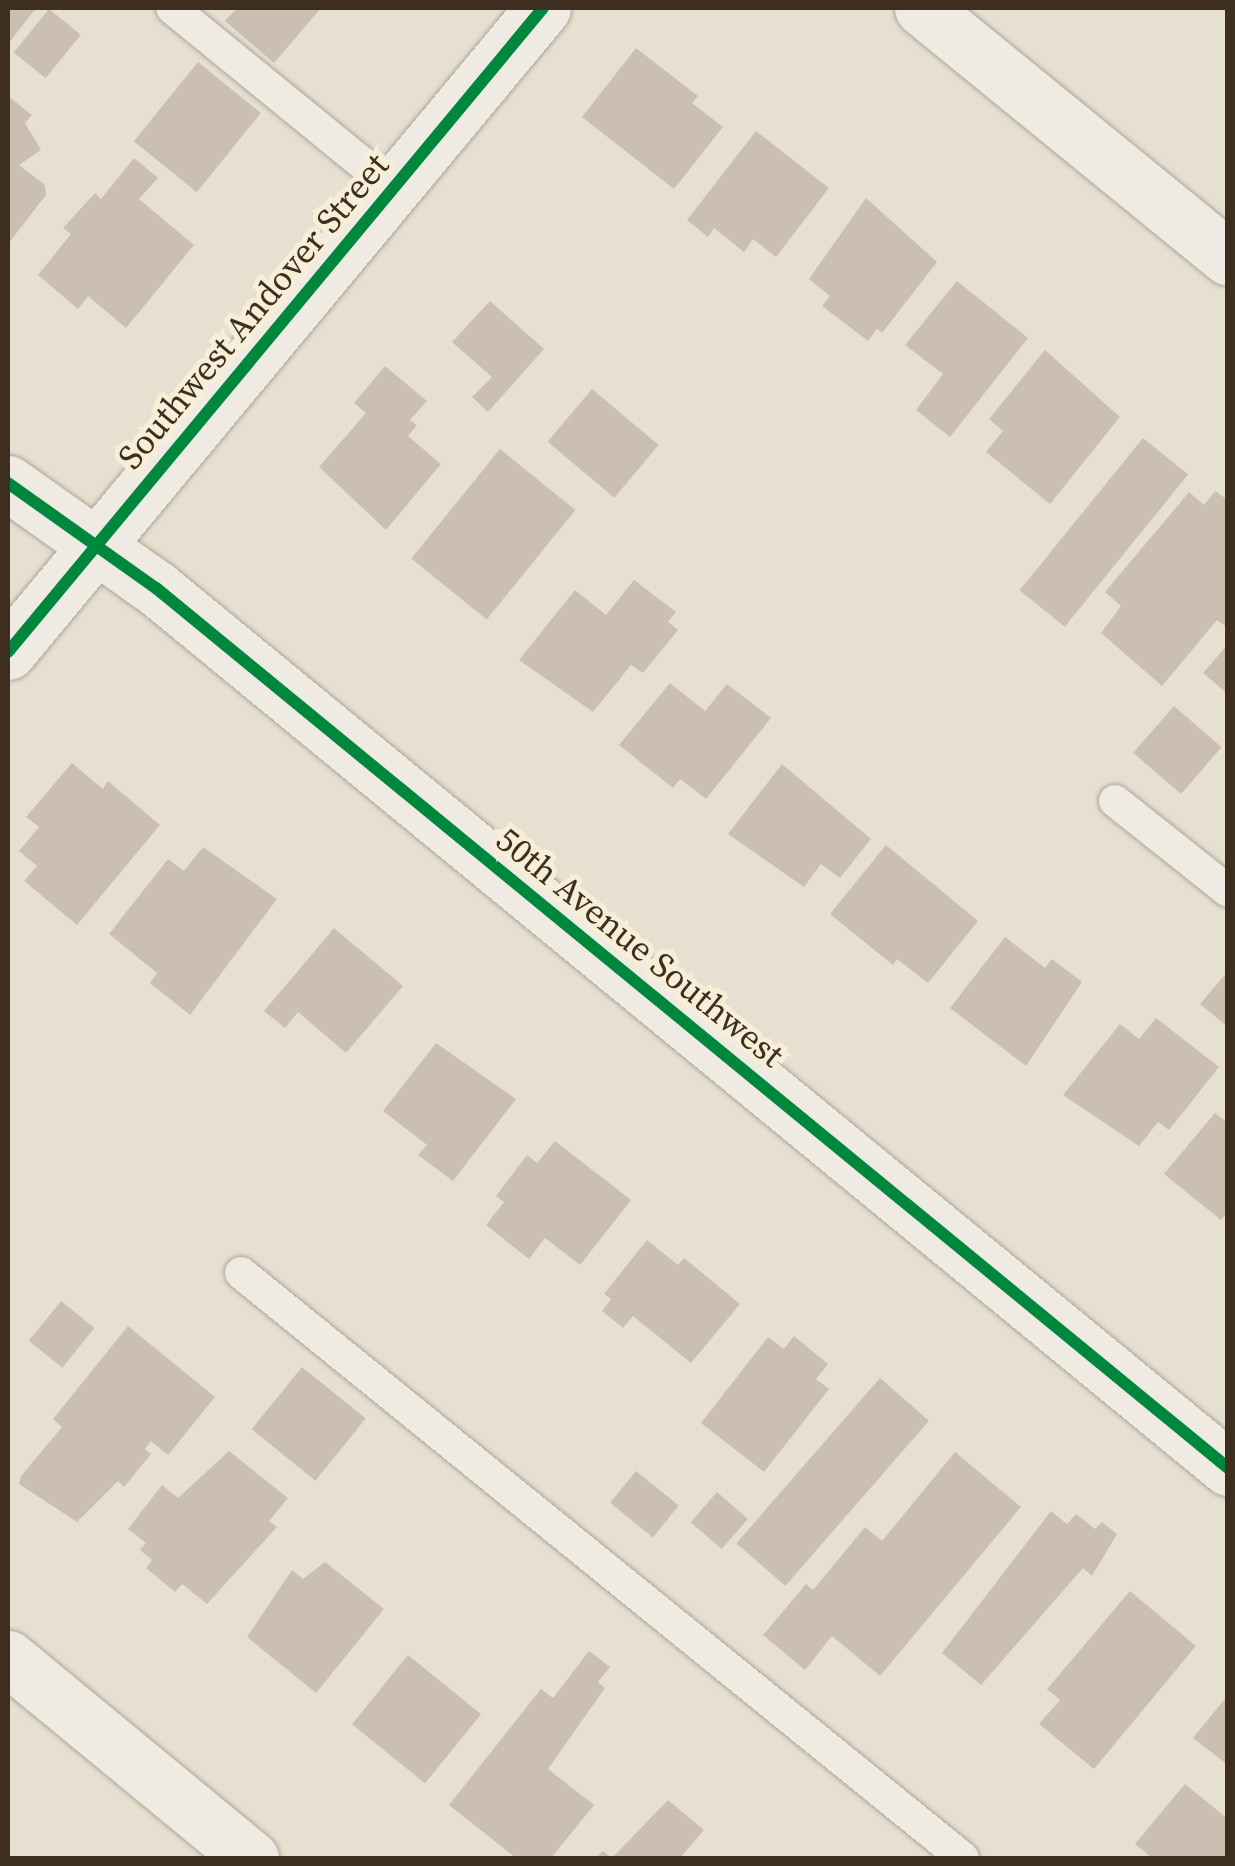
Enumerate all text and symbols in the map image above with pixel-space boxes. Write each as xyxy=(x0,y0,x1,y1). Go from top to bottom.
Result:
street label: Southwest Andover Street xyxy=(109,145,397,477)
street label: 50th Avenue Southwest xyxy=(488,818,792,1076)

